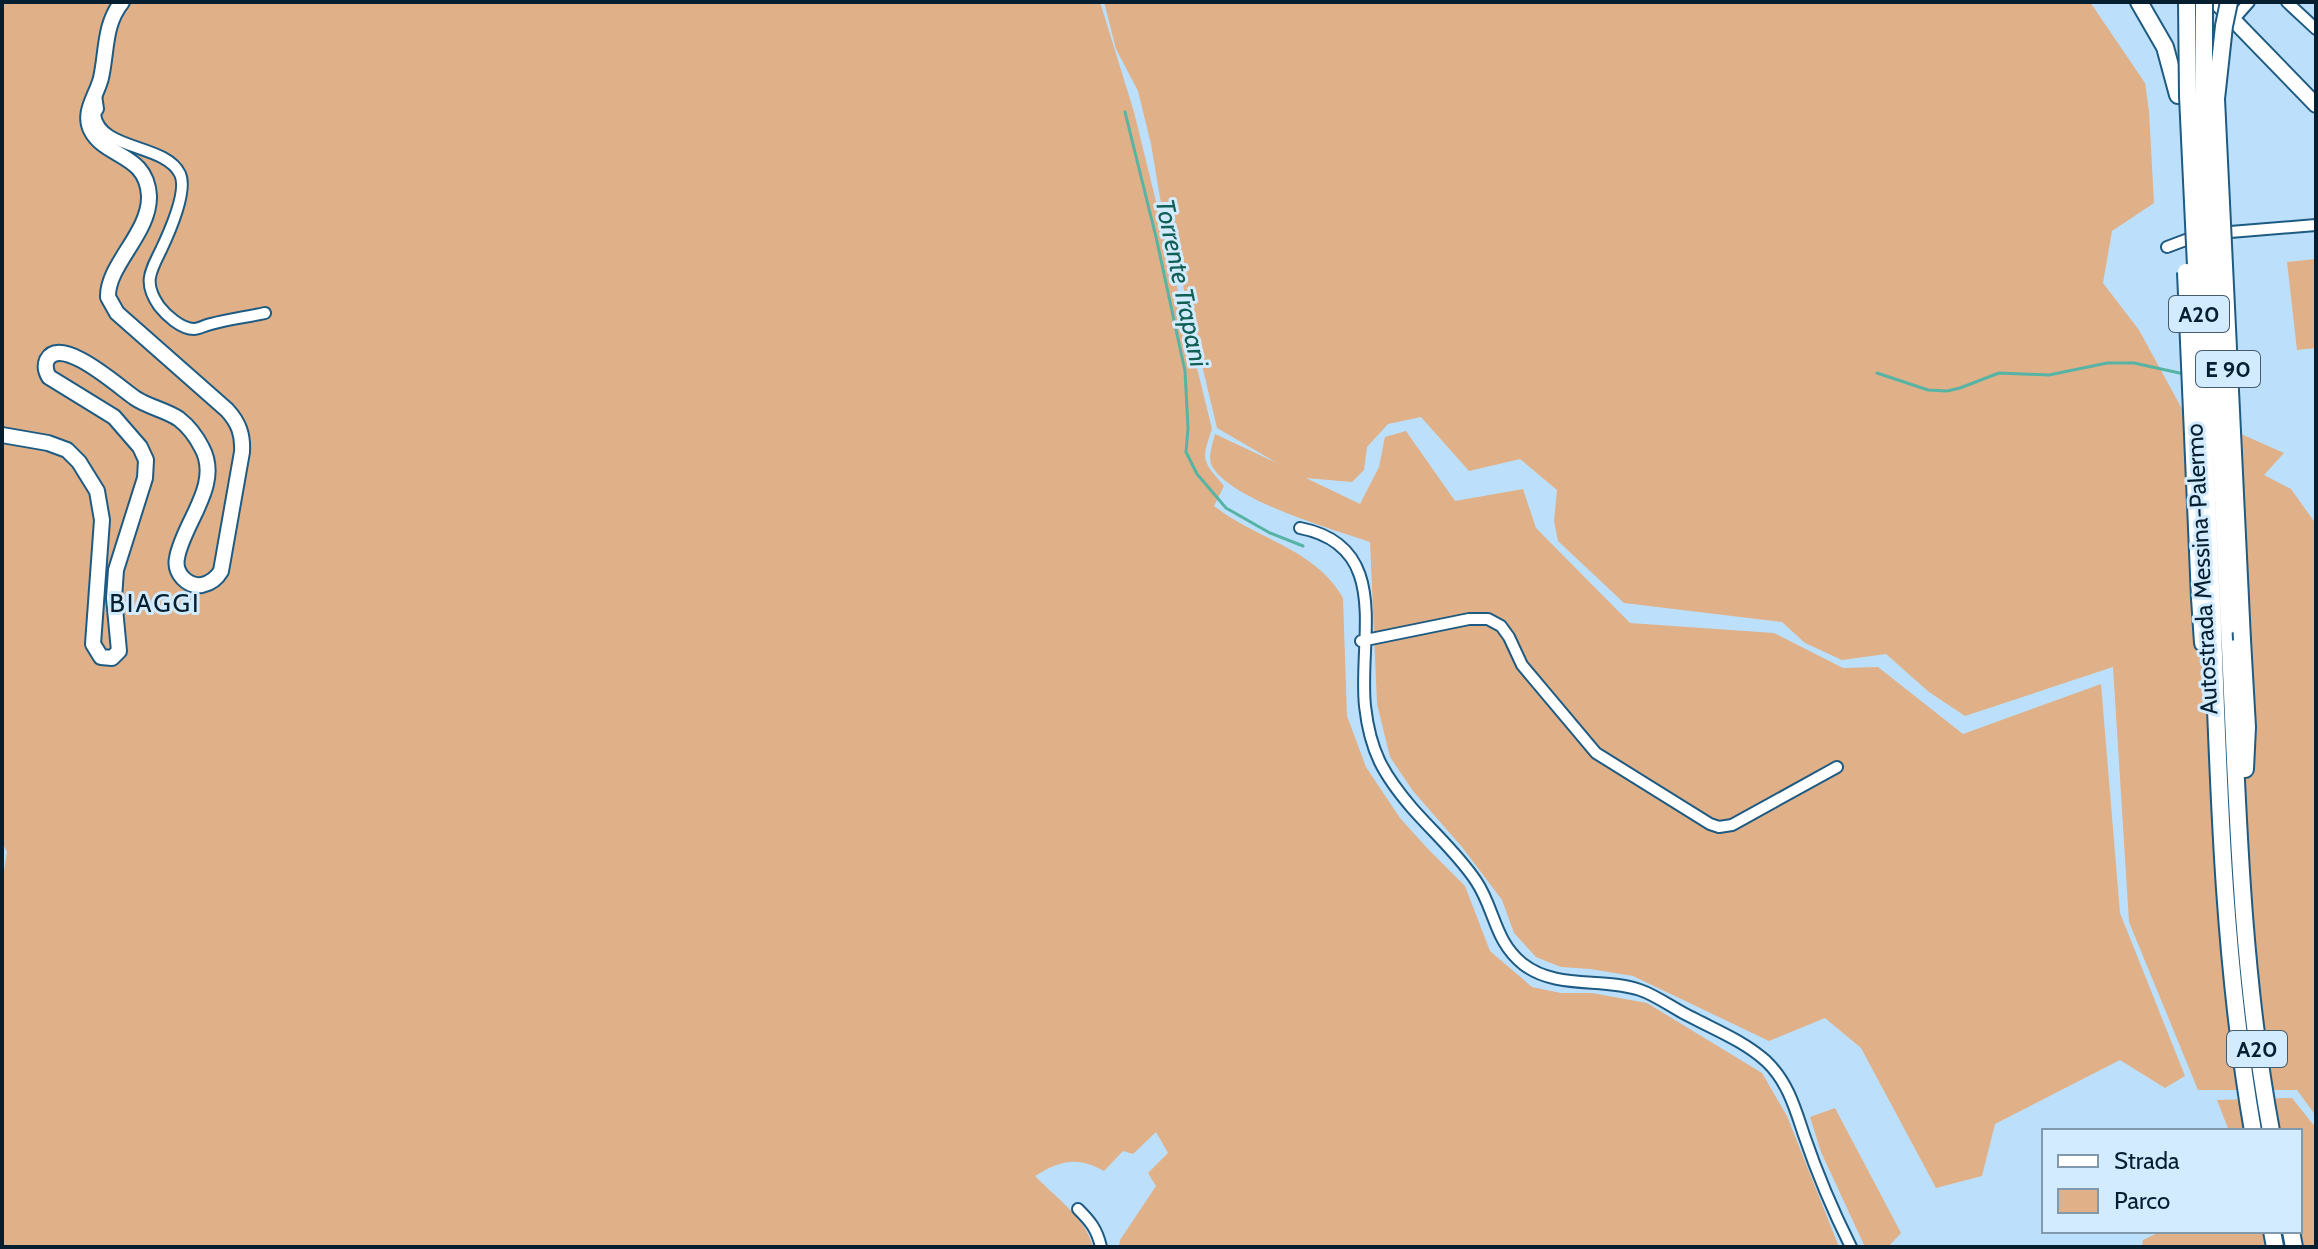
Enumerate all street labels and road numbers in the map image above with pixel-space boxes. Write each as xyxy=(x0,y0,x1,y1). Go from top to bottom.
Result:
road number: A20 xyxy=(2169,296,2229,332)
road number: E 90 xyxy=(2196,351,2260,387)
street label: Autostrada Messina-Palermo xyxy=(2179,423,2224,715)
road number: A20 xyxy=(2227,1031,2287,1067)

